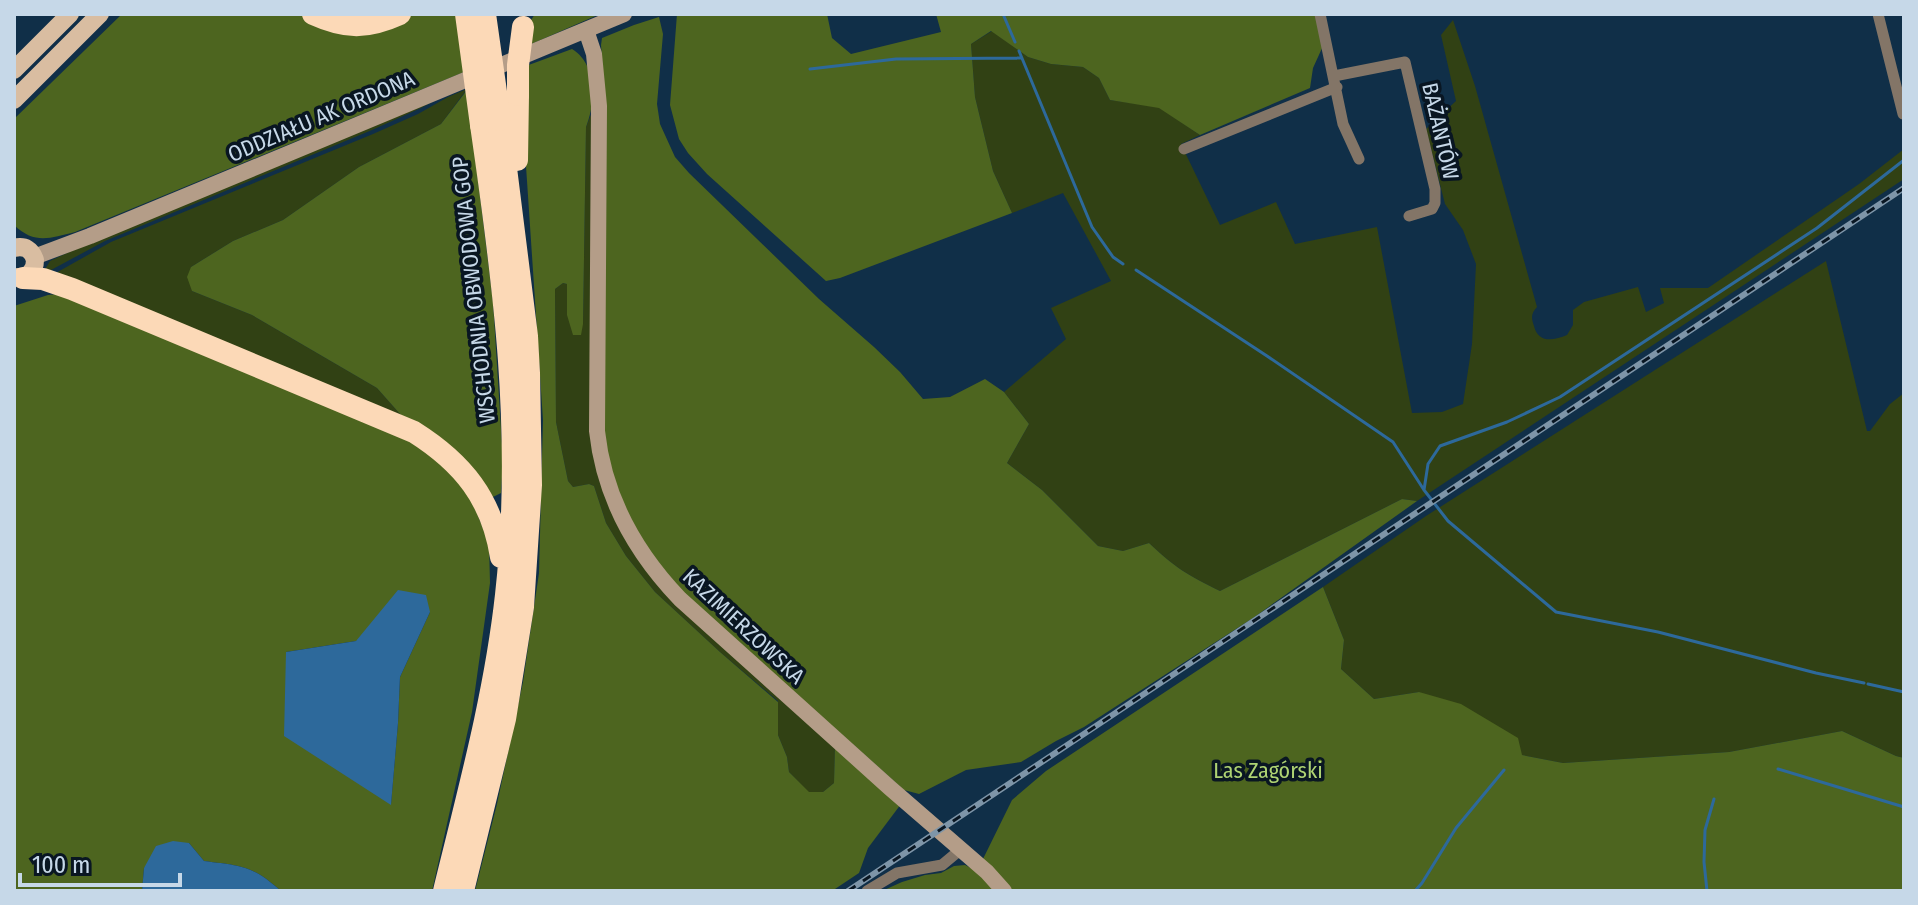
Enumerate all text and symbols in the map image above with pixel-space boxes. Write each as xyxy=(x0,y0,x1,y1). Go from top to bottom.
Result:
street label: ODDZIAŁU AK ORDONA xyxy=(224,65,419,168)
street label: BAŻANTÓW xyxy=(1416,80,1465,182)
street label: WSCHODNIA OBWODOWA GOP xyxy=(446,155,501,425)
street label: KAZIMIERZOWSKA xyxy=(677,563,811,690)
park label: Las Zagórski xyxy=(1213,757,1323,784)
scale bar xyxy=(20,837,180,887)
text: 100 m xyxy=(32,851,90,879)

